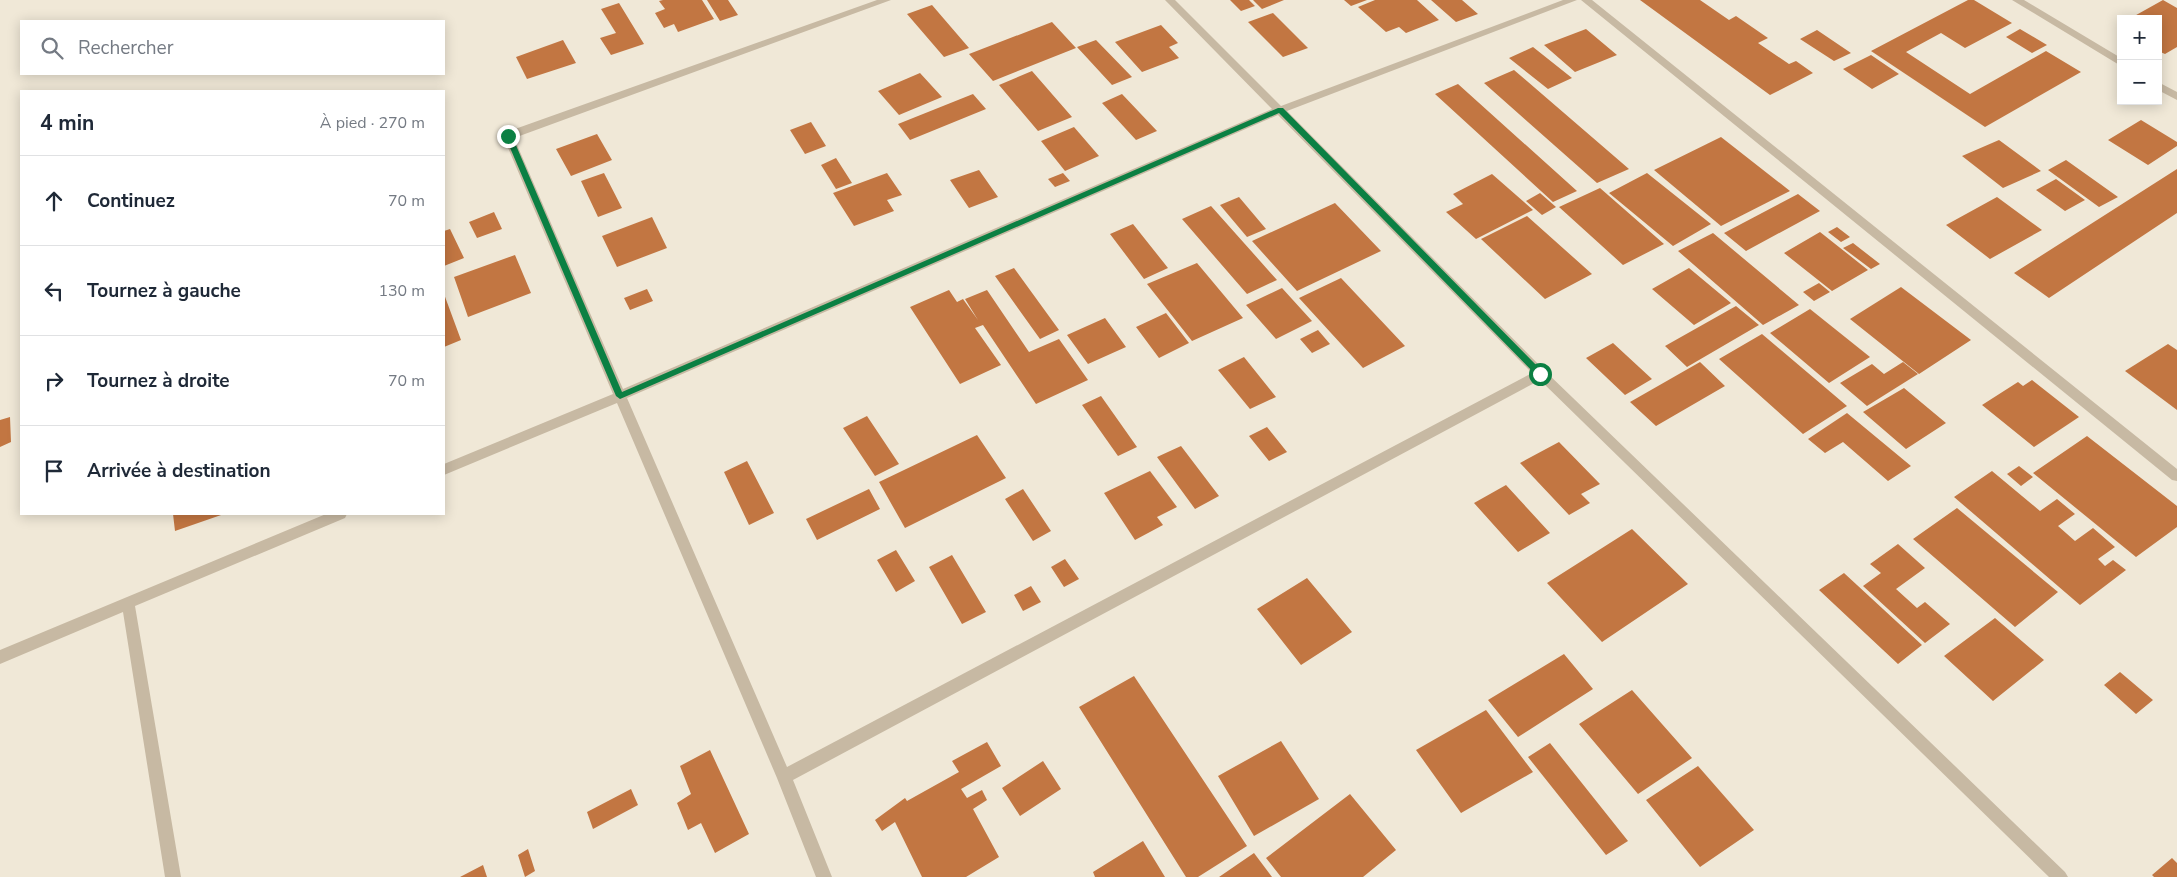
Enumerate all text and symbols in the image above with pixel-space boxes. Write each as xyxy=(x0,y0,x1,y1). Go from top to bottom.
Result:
map controls xyxy=(2117,15,2162,105)
button: + xyxy=(2117,15,2162,60)
search box xyxy=(20,20,445,75)
icon: search xyxy=(38,34,66,62)
text: Rechercher xyxy=(78,35,173,61)
button: − xyxy=(2117,60,2162,105)
text: 4 min xyxy=(40,109,94,137)
text: À pied · 270 m xyxy=(320,112,425,134)
route end xyxy=(497,125,520,148)
icon: ahead xyxy=(40,187,68,215)
text: Continuez xyxy=(87,188,175,214)
text: 70 m xyxy=(388,190,425,212)
icon: left xyxy=(40,277,68,305)
text: Tournez à gauche xyxy=(87,278,241,304)
text: 130 m xyxy=(378,280,425,302)
route start xyxy=(1529,363,1552,386)
icon: right xyxy=(40,367,68,395)
text: Tournez à droite xyxy=(87,368,230,394)
text: 70 m xyxy=(388,370,425,392)
icon: arrive xyxy=(40,457,68,485)
text: Arrivée à destination xyxy=(87,458,271,484)

